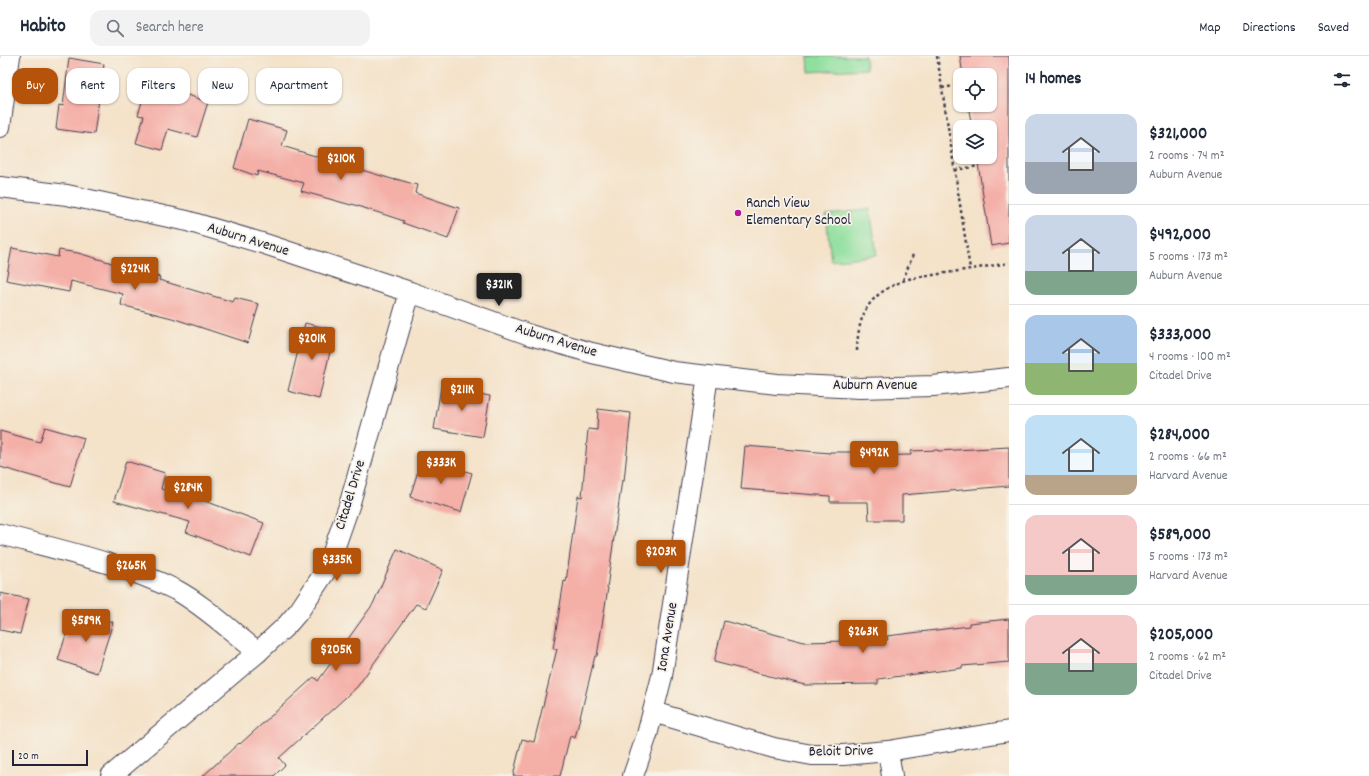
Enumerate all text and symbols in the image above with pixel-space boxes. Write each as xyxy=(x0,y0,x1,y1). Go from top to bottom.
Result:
search box xyxy=(90,10,370,46)
text: Habito xyxy=(20,14,66,41)
icon: search xyxy=(104,17,126,39)
text: Search here xyxy=(136,17,204,39)
text: Map xyxy=(1199,18,1221,38)
text: Directions xyxy=(1243,18,1296,38)
text: Saved xyxy=(1318,18,1349,38)
chip: Buy xyxy=(12,68,58,104)
chip: Rent xyxy=(66,68,119,104)
chip: Filters xyxy=(127,68,190,104)
chip: New xyxy=(198,68,248,104)
chip: Apartment xyxy=(256,68,342,104)
map controls xyxy=(953,68,997,164)
button: locate xyxy=(953,68,997,112)
text: 14 homes xyxy=(1025,68,1081,92)
icon: filters xyxy=(1331,69,1353,91)
button: layers xyxy=(953,120,997,164)
text: $321,000 xyxy=(1149,123,1207,147)
icon: home xyxy=(1057,130,1105,178)
pin: $210K xyxy=(313,147,369,181)
text: 2 rooms · 74 m² xyxy=(1149,147,1224,166)
text: $210K xyxy=(327,150,355,169)
text: Auburn Avenue xyxy=(1149,166,1222,185)
place label: Ranch View Elementary School xyxy=(746,193,851,232)
marker: Ranch View Elementary School xyxy=(733,208,743,218)
street label: Auburn Avenue xyxy=(204,217,292,263)
text: $492,000 xyxy=(1149,224,1211,248)
icon: home xyxy=(1057,231,1105,279)
text: 5 rooms · 173 m² xyxy=(1149,248,1228,267)
pin: $224K xyxy=(107,257,163,291)
text: $224K xyxy=(120,260,150,279)
text: Auburn Avenue xyxy=(1149,267,1222,286)
pin: $321K xyxy=(471,273,527,307)
text: $321K xyxy=(486,276,512,295)
street label: Auburn Avenue xyxy=(512,318,600,364)
text: $333,000 xyxy=(1149,324,1211,348)
pin: $201K xyxy=(284,327,340,361)
text: $201K xyxy=(298,330,326,349)
icon: home xyxy=(1057,331,1105,379)
text: 4 rooms · 100 m² xyxy=(1149,348,1231,367)
text: Citadel Drive xyxy=(1149,367,1212,386)
street label: Auburn Avenue xyxy=(833,375,918,397)
pin: $211K xyxy=(434,378,490,412)
text: $211K xyxy=(450,381,474,400)
text: $284,000 xyxy=(1149,424,1210,448)
icon: home xyxy=(1057,431,1105,479)
pin: $492K xyxy=(846,441,902,475)
text: $492K xyxy=(859,444,889,463)
text: 2 rooms · 66 m² xyxy=(1149,448,1227,467)
pin: $333K xyxy=(413,451,469,485)
text: $333K xyxy=(426,454,456,473)
street label: Citadel Drive xyxy=(330,457,372,533)
text: Harvard Avenue xyxy=(1149,467,1228,486)
pin: $284K xyxy=(160,476,216,510)
text: $284K xyxy=(174,479,202,498)
text: $589,000 xyxy=(1149,524,1211,548)
icon: home xyxy=(1057,531,1105,579)
pin: $203K xyxy=(633,540,689,574)
text: $203K xyxy=(645,543,677,562)
pin: $335K xyxy=(309,548,365,582)
text: 5 rooms · 173 m² xyxy=(1149,548,1228,567)
text: $335K xyxy=(322,551,352,570)
pin: $265K xyxy=(103,554,159,588)
text: $265K xyxy=(116,557,146,576)
text: Harvard Avenue xyxy=(1149,567,1228,586)
street label: Iona Avenue xyxy=(652,600,684,673)
pin: $589K xyxy=(58,609,114,643)
text: $589K xyxy=(71,612,101,631)
pin: $263K xyxy=(835,620,891,654)
text: $263K xyxy=(848,623,878,642)
text: $205,000 xyxy=(1149,624,1213,648)
icon: home xyxy=(1057,631,1105,679)
pin: $205K xyxy=(308,638,364,672)
text: $205K xyxy=(320,641,352,660)
text: 2 rooms · 62 m² xyxy=(1149,648,1226,667)
text: Citadel Drive xyxy=(1149,667,1212,686)
street label: Beloit Drive xyxy=(809,740,874,764)
scale bar xyxy=(12,748,88,767)
text: 20 m xyxy=(18,749,39,765)

